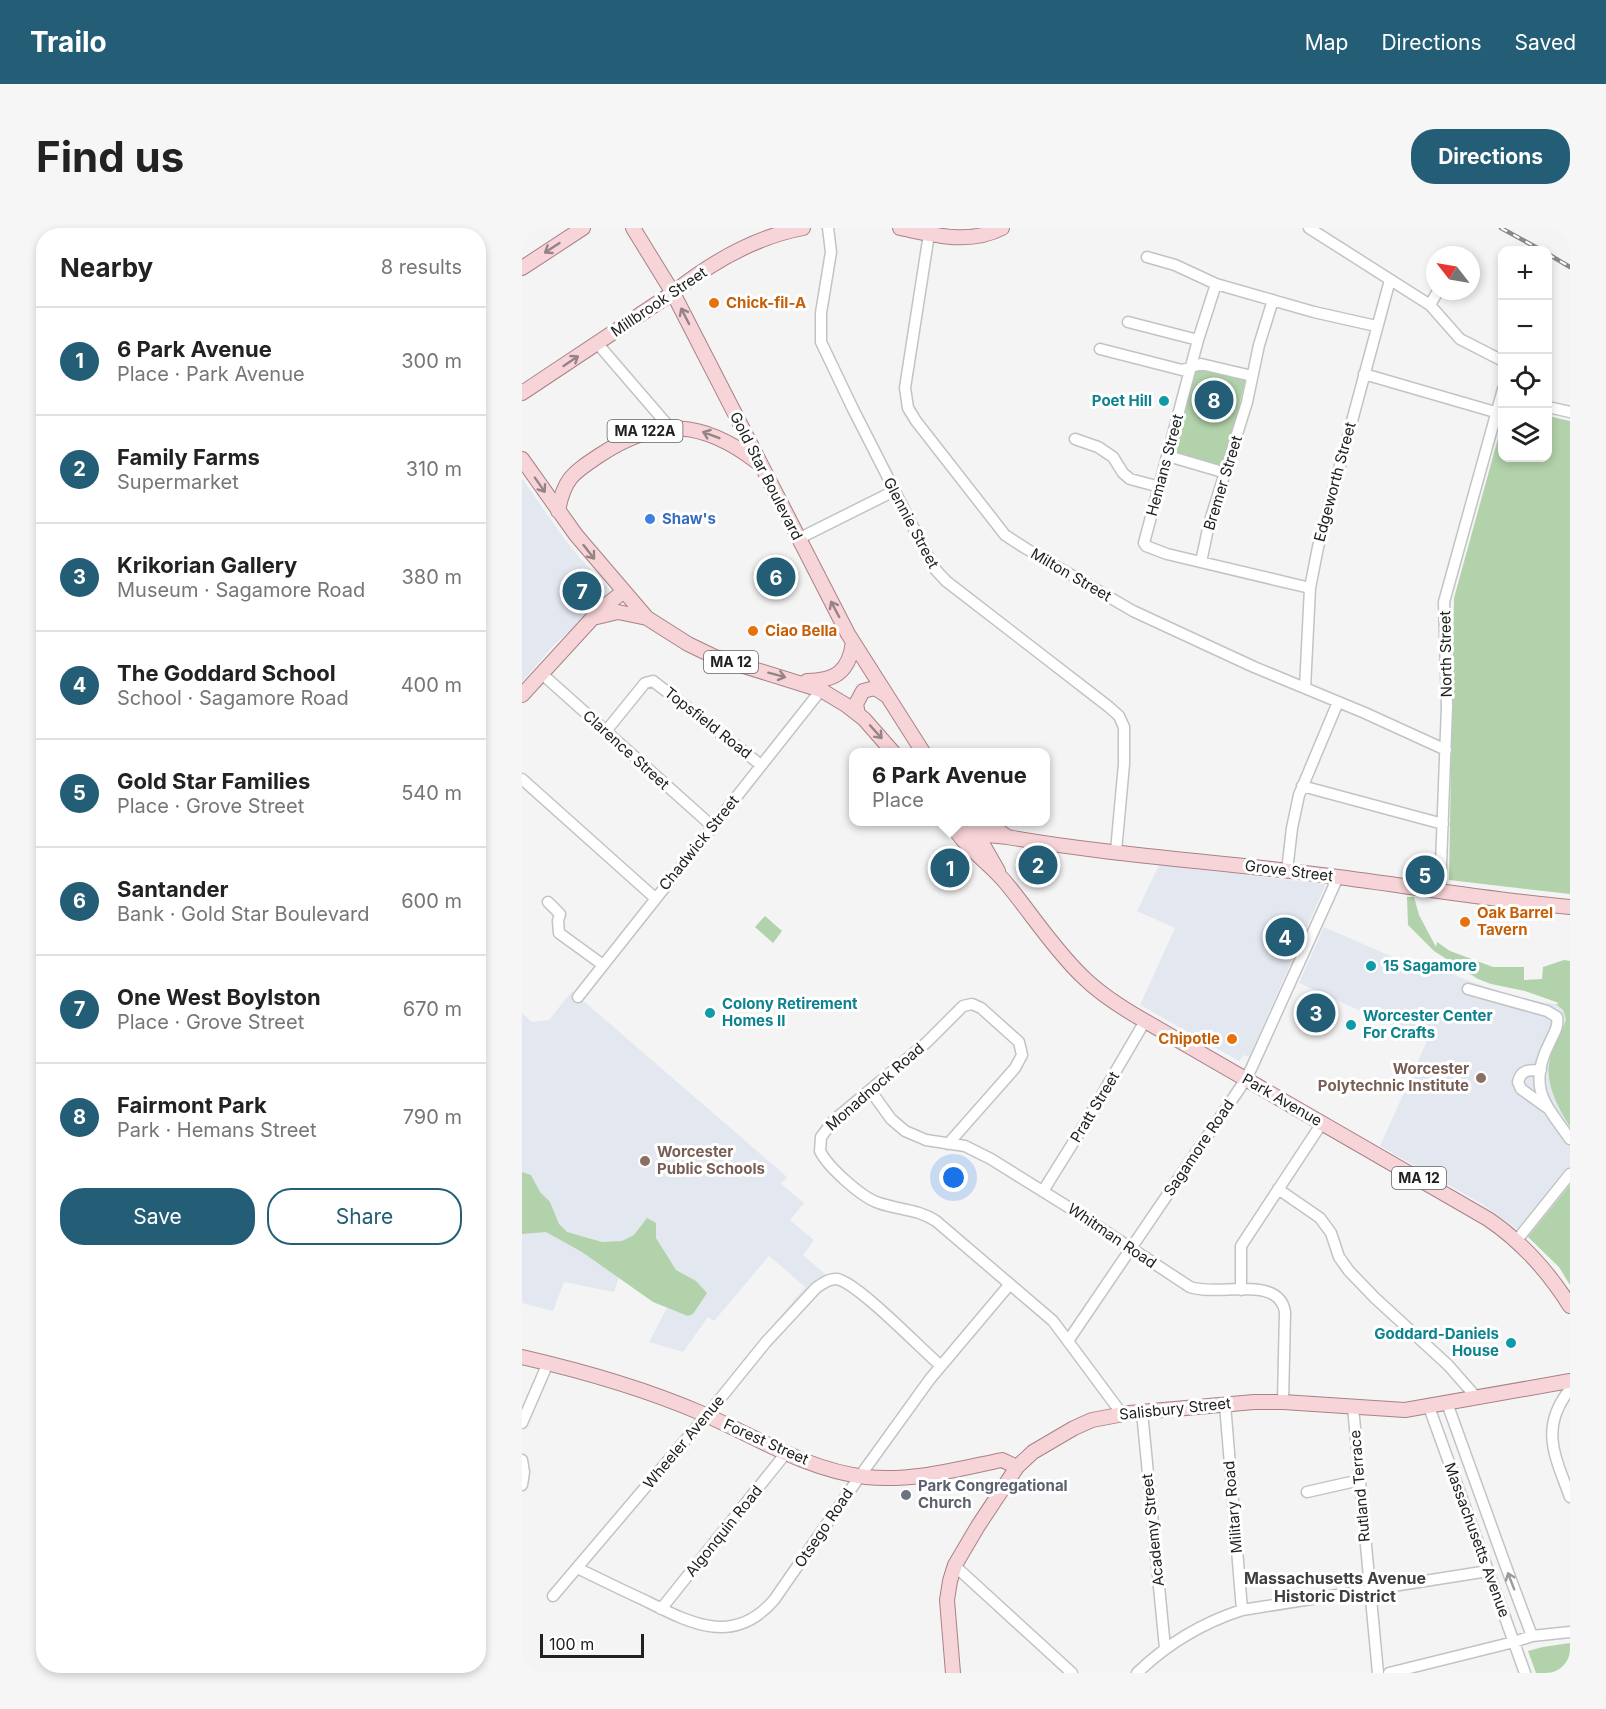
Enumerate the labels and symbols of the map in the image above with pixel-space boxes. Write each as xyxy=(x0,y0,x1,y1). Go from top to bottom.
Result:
one-way arrow xyxy=(545,242,561,254)
north arrow xyxy=(1426,246,1480,300)
street label: Millbrook Street xyxy=(607,262,710,341)
place label: Chick-fil-A xyxy=(726,293,806,312)
marker: Chick-fil-A xyxy=(707,296,721,310)
one-way arrow xyxy=(678,308,690,326)
one-way arrow xyxy=(562,355,579,367)
pin: 8 xyxy=(1194,378,1234,423)
place label: Poet Hill xyxy=(1092,391,1152,410)
marker: Poet Hill xyxy=(1157,394,1171,408)
street label: Gold Star Boulevard xyxy=(726,409,807,543)
street label: Hemans Street xyxy=(1142,412,1187,518)
road number: MA 122A xyxy=(608,420,682,442)
street label: Edgeworth Street xyxy=(1309,420,1360,544)
one-way arrow xyxy=(702,429,720,440)
street label: Bremer Street xyxy=(1199,433,1246,533)
street label: Glennie Street xyxy=(880,474,943,572)
one-way arrow xyxy=(534,477,546,493)
place label: Shaw's xyxy=(662,509,716,528)
marker: Shaw's xyxy=(643,512,657,526)
one-way arrow xyxy=(583,544,596,560)
street label: Milton Street xyxy=(1027,544,1115,605)
pin: 6 xyxy=(756,554,796,600)
pin: 7 xyxy=(562,568,602,614)
one-way arrow xyxy=(829,601,841,618)
street label: North Street xyxy=(1435,611,1456,697)
place label: Ciao Bella xyxy=(765,621,837,640)
marker: Ciao Bella xyxy=(746,624,760,638)
road number: MA 12 xyxy=(704,651,758,673)
one-way arrow xyxy=(767,670,786,681)
street label: Topsfield Road xyxy=(661,683,756,763)
street label: Clarence Street xyxy=(579,706,674,794)
one-way arrow xyxy=(869,724,883,739)
street label: Chadwick Street xyxy=(655,791,743,894)
pin: 2 xyxy=(1018,842,1058,888)
pin: 1 xyxy=(930,846,970,890)
pin: 5 xyxy=(1406,852,1444,898)
street label: Grove Street xyxy=(1244,856,1334,885)
place label: Oak Barrel Tavern xyxy=(1477,903,1553,939)
pin: 4 xyxy=(1266,914,1305,960)
marker: Oak Barrel Tavern xyxy=(1458,915,1472,929)
place label: 15 Sagamore xyxy=(1383,956,1477,975)
marker: 15 Sagamore xyxy=(1364,959,1378,973)
pin: 3 xyxy=(1296,990,1336,1036)
place label: Colony Retirement Homes II xyxy=(722,994,858,1030)
marker: Colony Retirement Homes II xyxy=(703,1006,717,1020)
place label: Worcester Center For Crafts xyxy=(1363,1006,1493,1042)
marker: Worcester Center For Crafts xyxy=(1344,1018,1358,1032)
place label: Chipotle xyxy=(1158,1029,1220,1048)
marker: Chipotle xyxy=(1225,1032,1239,1046)
street label: Monadnock Road xyxy=(822,1039,928,1134)
place label: Worcester Polytechnic Institute xyxy=(1318,1059,1469,1095)
street label: Pratt Street xyxy=(1066,1068,1123,1146)
street label: Park Avenue xyxy=(1239,1069,1326,1130)
marker: Worcester Polytechnic Institute xyxy=(1474,1071,1488,1085)
street label: Sagamore Road xyxy=(1159,1096,1238,1200)
place label: Worcester Public Schools xyxy=(657,1142,765,1178)
marker: Worcester Public Schools xyxy=(638,1154,652,1168)
your location xyxy=(939,1163,968,1192)
road number: MA 12 xyxy=(1392,1167,1446,1189)
street label: Whitman Road xyxy=(1064,1199,1160,1272)
place label: Goddard-Daniels House xyxy=(1374,1324,1499,1360)
marker: Goddard-Daniels House xyxy=(1504,1336,1518,1350)
street label: Wheeler Avenue xyxy=(639,1391,728,1492)
street label: Salisbury Street xyxy=(1118,1393,1232,1424)
street label: Forest Street xyxy=(721,1414,812,1469)
street label: Rutland Terrace xyxy=(1345,1429,1374,1543)
street label: Military Road xyxy=(1219,1460,1246,1554)
street label: Massachusetts Avenue xyxy=(1441,1460,1514,1620)
street label: Academy Street xyxy=(1137,1473,1168,1587)
place label: Park Congregational Church xyxy=(918,1476,1068,1512)
street label: Algonquin Road xyxy=(681,1481,766,1580)
street label: Otsego Road xyxy=(790,1484,857,1571)
marker: Park Congregational Church xyxy=(899,1488,913,1502)
district label: Massachusetts Avenue Historic District xyxy=(1244,1568,1426,1606)
one-way arrow xyxy=(1505,1572,1516,1591)
scale bar xyxy=(540,1631,644,1658)

